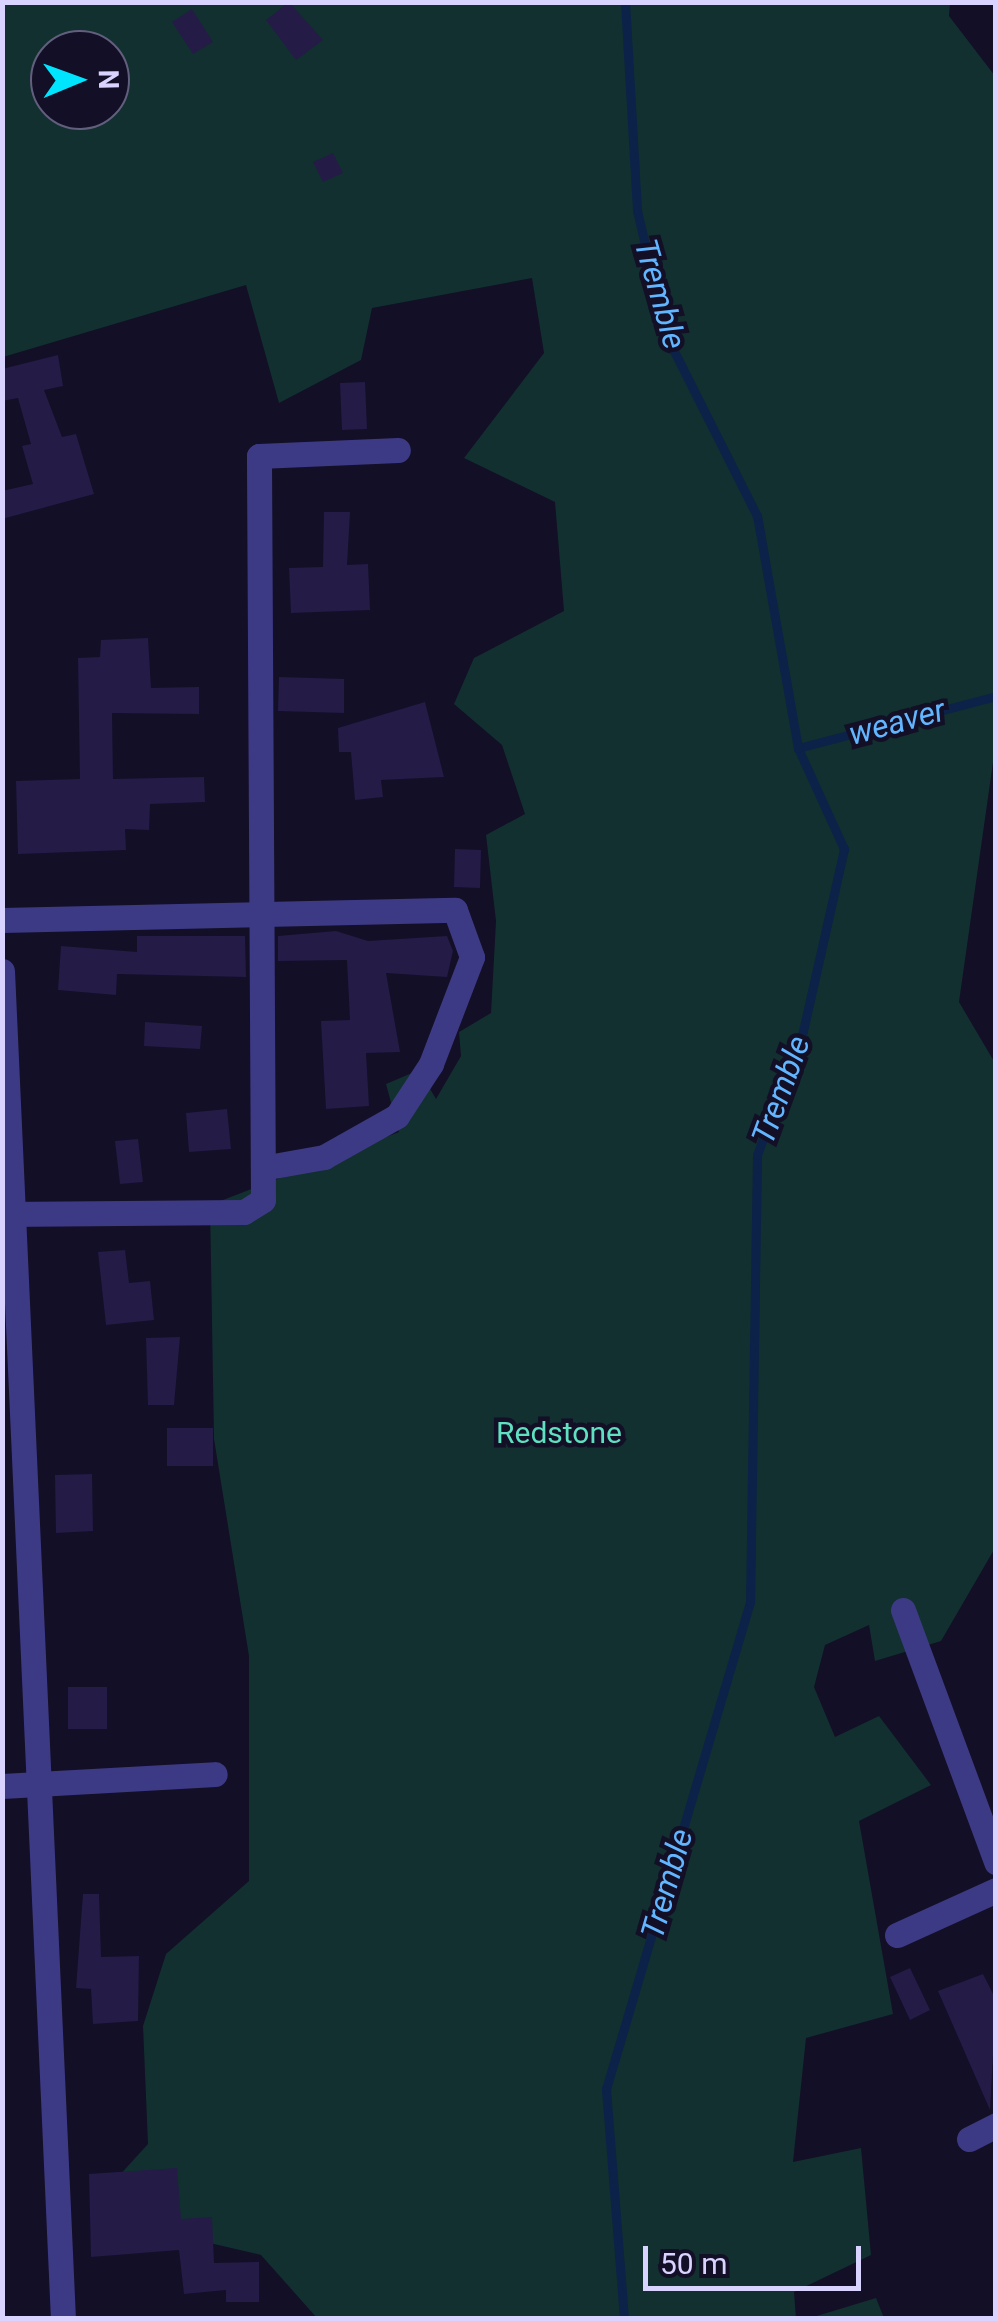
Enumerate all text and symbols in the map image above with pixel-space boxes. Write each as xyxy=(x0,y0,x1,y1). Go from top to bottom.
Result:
north arrow xyxy=(30,30,130,130)
text: N xyxy=(92,69,125,90)
water label: Tremble xyxy=(626,235,694,353)
water label: weaver xyxy=(845,691,949,753)
water label: Tremble xyxy=(744,1030,818,1150)
park label: Redstone xyxy=(496,1415,622,1451)
water label: Tremble xyxy=(633,1825,701,1943)
scale bar xyxy=(648,2226,866,2288)
text: 50 m xyxy=(660,2246,727,2281)

